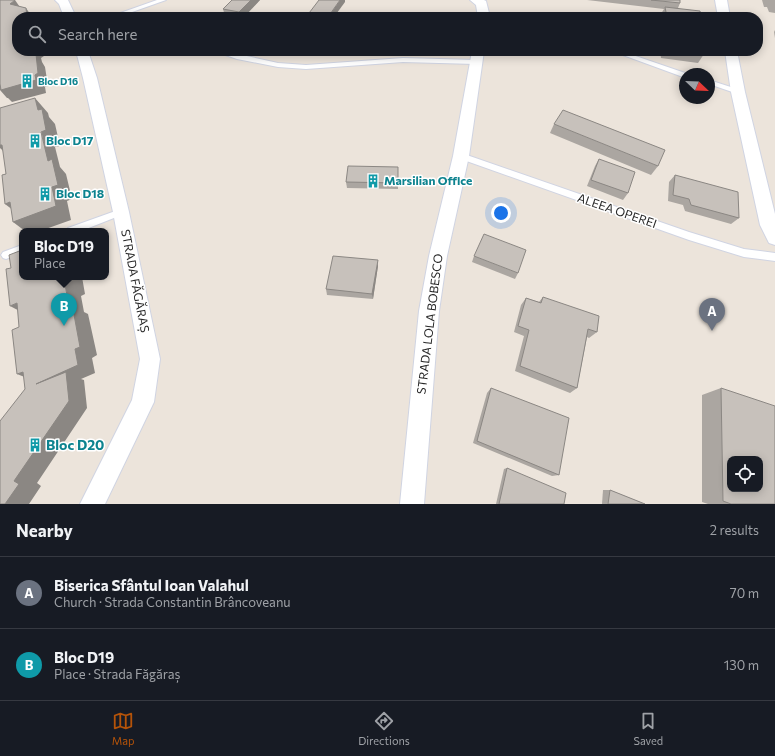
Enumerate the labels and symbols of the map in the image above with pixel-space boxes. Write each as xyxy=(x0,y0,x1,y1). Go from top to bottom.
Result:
north arrow xyxy=(679,68,715,104)
building icon: Bloc D16 xyxy=(19,73,35,89)
place label: Bloc D16 xyxy=(38,75,78,87)
building icon: Bloc D17 xyxy=(27,133,43,149)
place label: Bloc D17 xyxy=(46,133,94,147)
building icon: Marsilian Office xyxy=(365,173,381,189)
place label: Marsilian Office xyxy=(384,173,472,187)
building icon: Bloc D18 xyxy=(37,186,53,202)
place label: Bloc D18 xyxy=(56,186,104,200)
street label: ALEEA OPEREI xyxy=(576,190,659,230)
your location xyxy=(491,203,511,223)
street label: STRADA FĂGĂRAȘ xyxy=(118,228,153,334)
street label: STRADA LOLA BOBESCO xyxy=(413,253,445,395)
pin: B xyxy=(51,293,77,326)
pin: A xyxy=(699,298,725,331)
place label: Bloc D20 xyxy=(46,436,104,453)
building icon: Bloc D20 xyxy=(27,437,43,453)

